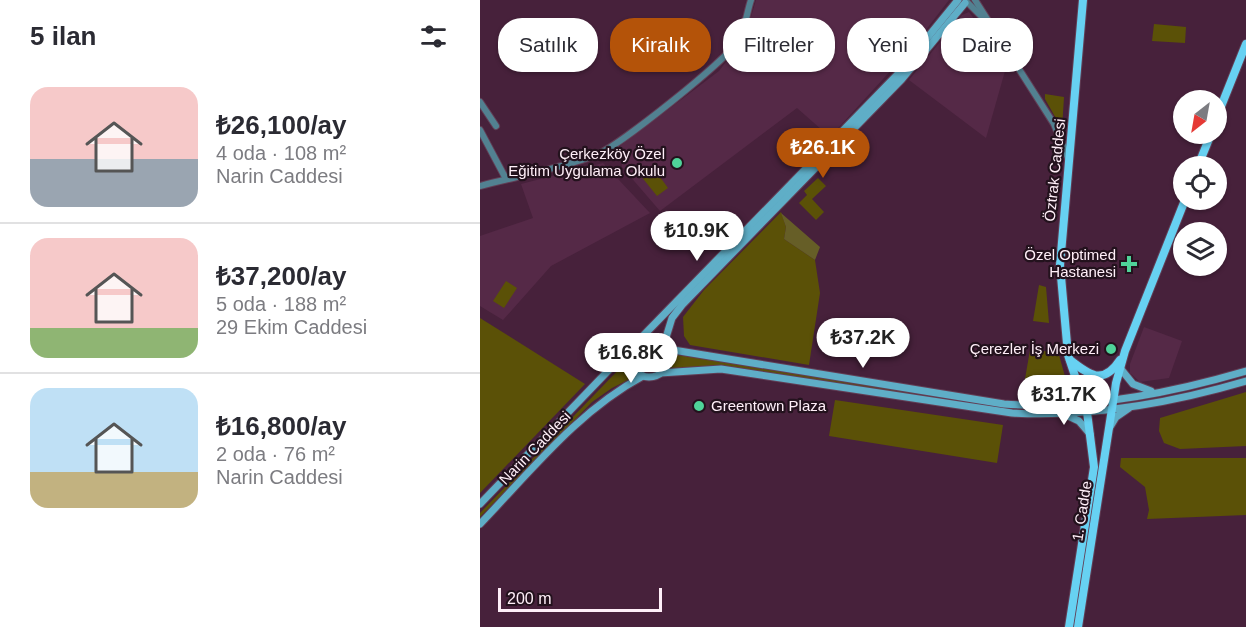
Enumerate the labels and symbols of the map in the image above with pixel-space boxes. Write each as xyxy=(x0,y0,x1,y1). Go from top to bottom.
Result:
north arrow xyxy=(1173,90,1227,144)
street label: Öztrak Caddesi xyxy=(1041,118,1068,222)
pin: ₺26.1K xyxy=(774,128,872,179)
place label: Çerkezköy Özel Eğitim Uygulama Okulu xyxy=(508,145,665,179)
marker: Çerkezköy Özel Eğitim Uygulama Okulu xyxy=(670,156,684,170)
pin: ₺10.9K xyxy=(648,211,746,262)
place label: Özel Optimed Hastanesi xyxy=(1024,246,1116,280)
marker: Özel Optimed Hastanesi xyxy=(1120,255,1138,273)
pin: ₺37.2K xyxy=(814,318,912,369)
pin: ₺16.8K xyxy=(582,333,680,384)
place label: Çerezler İş Merkezi xyxy=(970,340,1099,357)
marker: Çerezler İş Merkezi xyxy=(1104,342,1118,356)
pin: ₺31.7K xyxy=(1015,375,1113,426)
place label: Greentown Plaza xyxy=(711,397,827,414)
marker: Greentown Plaza xyxy=(692,399,706,413)
street label: Narin Caddesi xyxy=(496,408,574,488)
street label: 1. Cadde xyxy=(1068,480,1095,542)
scale bar xyxy=(498,585,662,612)

